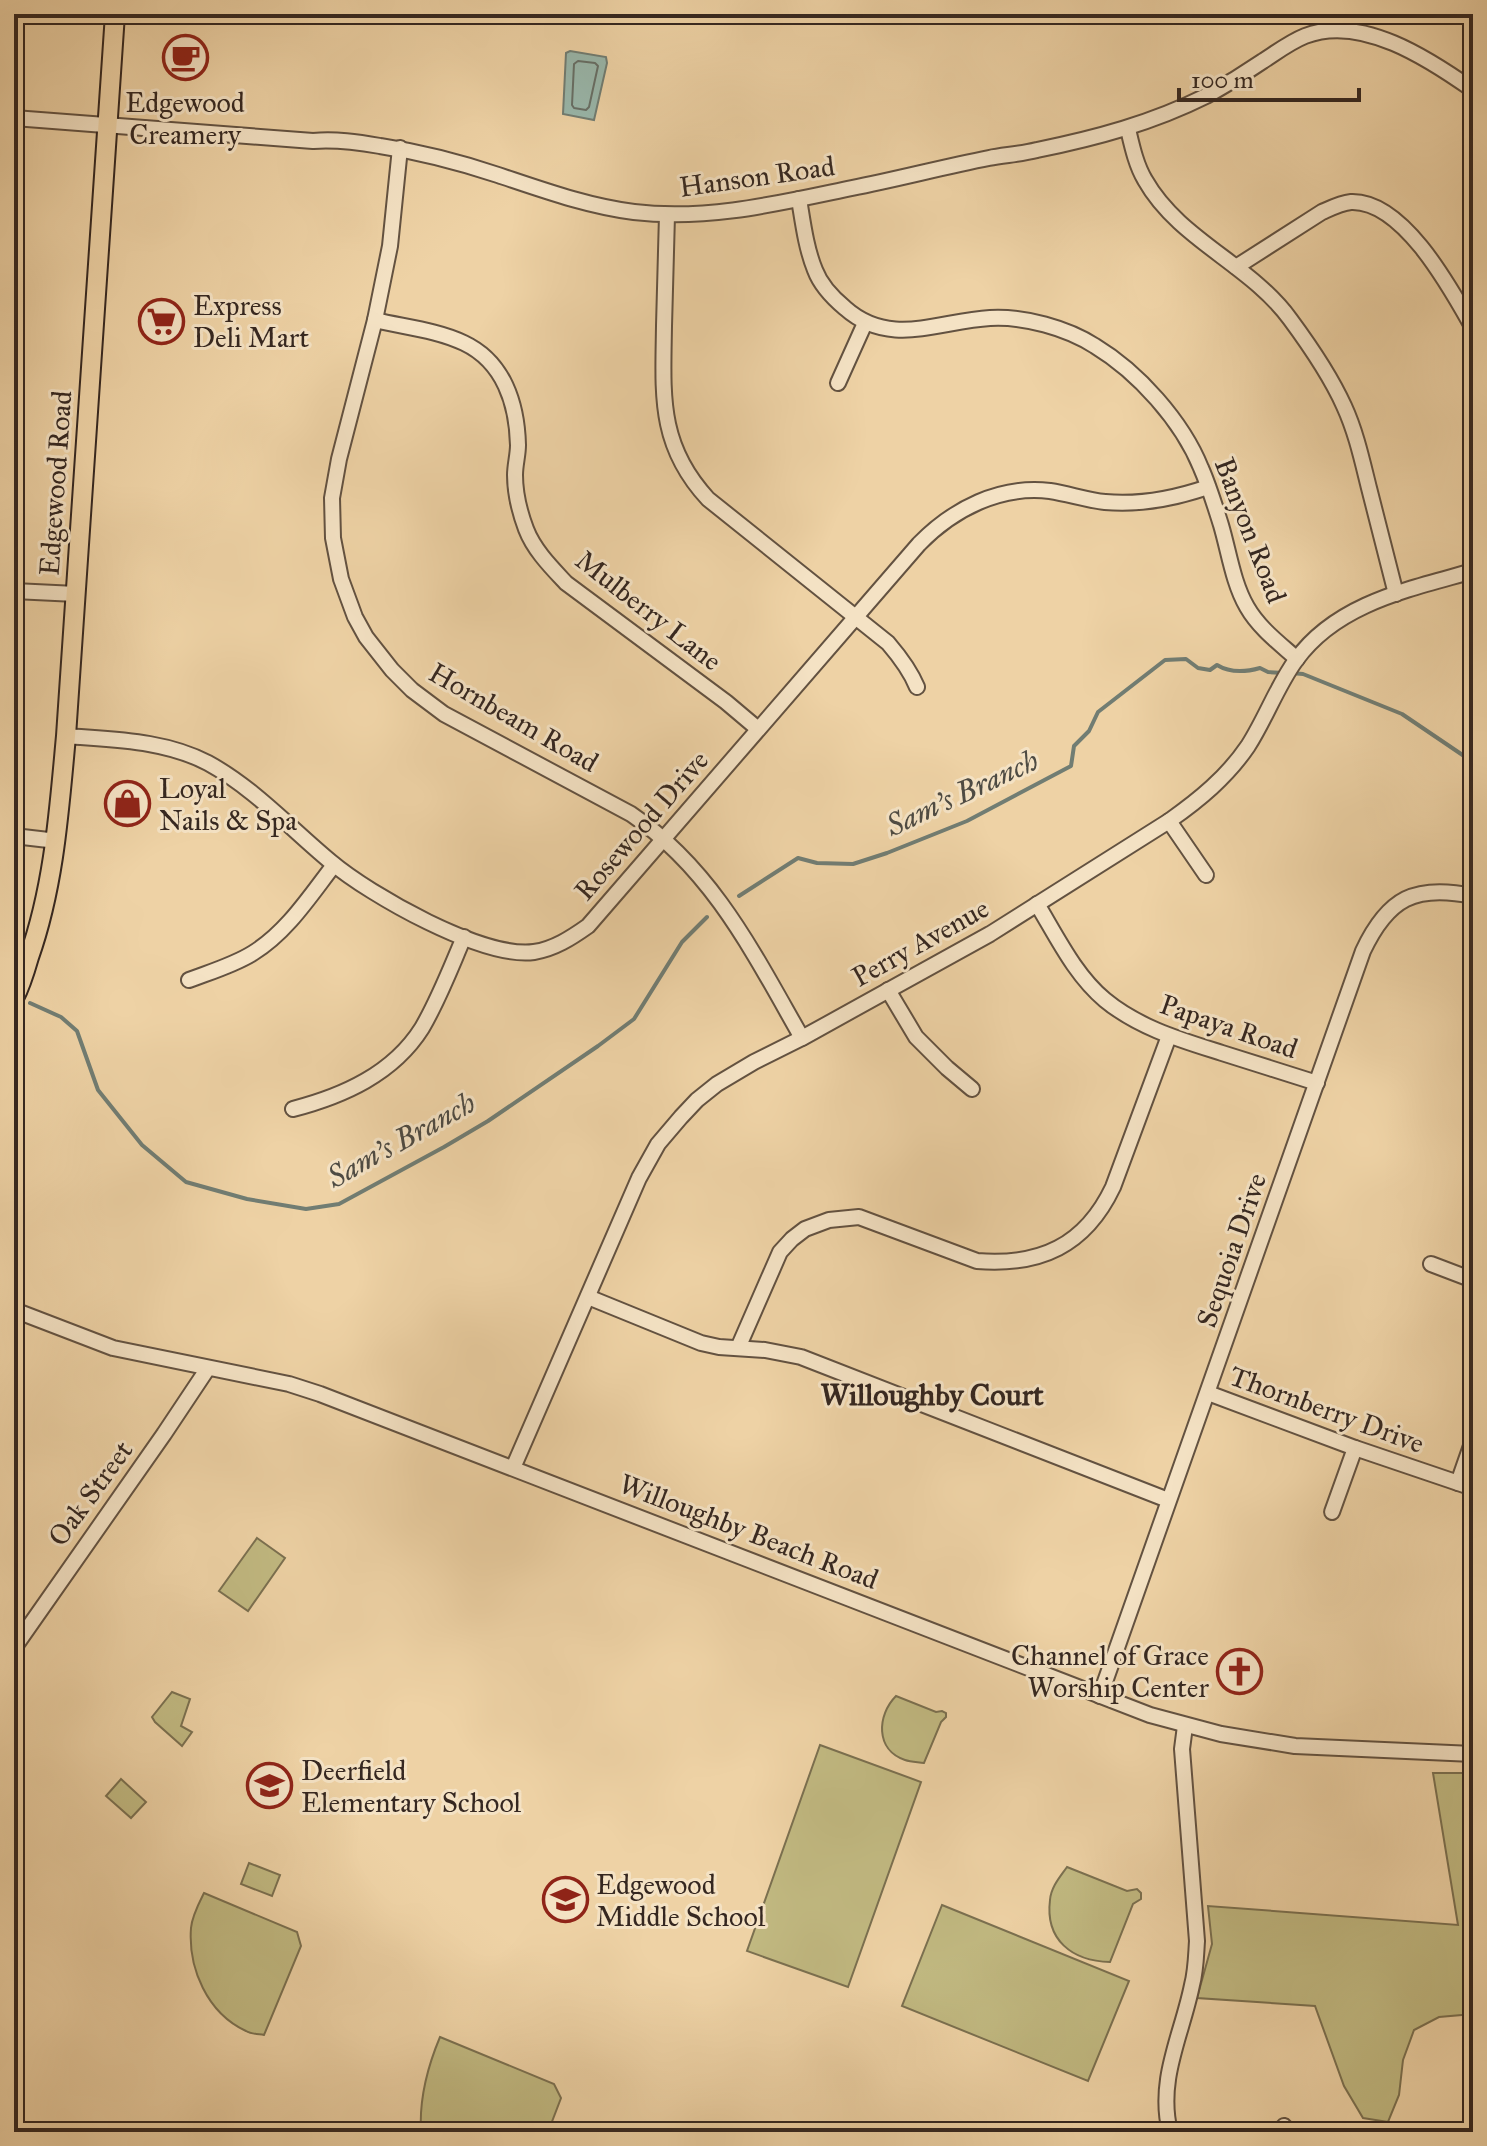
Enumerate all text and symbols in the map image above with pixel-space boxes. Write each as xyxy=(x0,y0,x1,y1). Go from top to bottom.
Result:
cafe icon: Edgewood Creamery xyxy=(161,33,209,81)
scale bar xyxy=(1179,52,1359,102)
text: 100 m xyxy=(1191,65,1254,95)
place label: Edgewood Creamery xyxy=(125,85,245,152)
street label: Hanson Road xyxy=(677,148,837,205)
place label: Express Deli Mart xyxy=(193,288,309,355)
supermarket icon: Express Deli Mart xyxy=(138,297,186,345)
street label: Edgewood Road xyxy=(32,389,79,577)
street label: Banyon Road xyxy=(1207,452,1294,608)
street label: Mulberry Lane xyxy=(569,542,729,678)
street label: Hornbeam Road xyxy=(423,655,605,780)
water label: Sam's Branch xyxy=(879,742,1044,844)
street label: Rosewood Drive xyxy=(567,743,716,907)
place label: Loyal Nails & Spa xyxy=(159,771,297,838)
shop icon: Loyal Nails & Spa xyxy=(104,780,152,828)
street label: Perry Avenue xyxy=(846,890,995,994)
street label: Papaya Road xyxy=(1155,987,1302,1066)
water label: Sam's Branch xyxy=(320,1084,482,1196)
street label: Sequoia Drive xyxy=(1189,1168,1274,1332)
street label: Thornberry Drive xyxy=(1225,1358,1429,1461)
district label: Willoughby Court xyxy=(820,1377,1044,1413)
street label: Oak Street xyxy=(40,1434,140,1553)
street label: Willoughby Beach Road xyxy=(614,1466,883,1597)
place label: Channel of Grace Worship Center xyxy=(1011,1638,1209,1705)
church icon: Channel of Grace Worship Center xyxy=(1216,1647,1264,1695)
place label: Deerfield Elementary School xyxy=(301,1753,522,1820)
school or university icon: Deerfield Elementary School xyxy=(246,1762,294,1810)
place label: Edgewood Middle School xyxy=(596,1867,766,1934)
school or university icon: Edgewood Middle School xyxy=(541,1876,589,1924)

